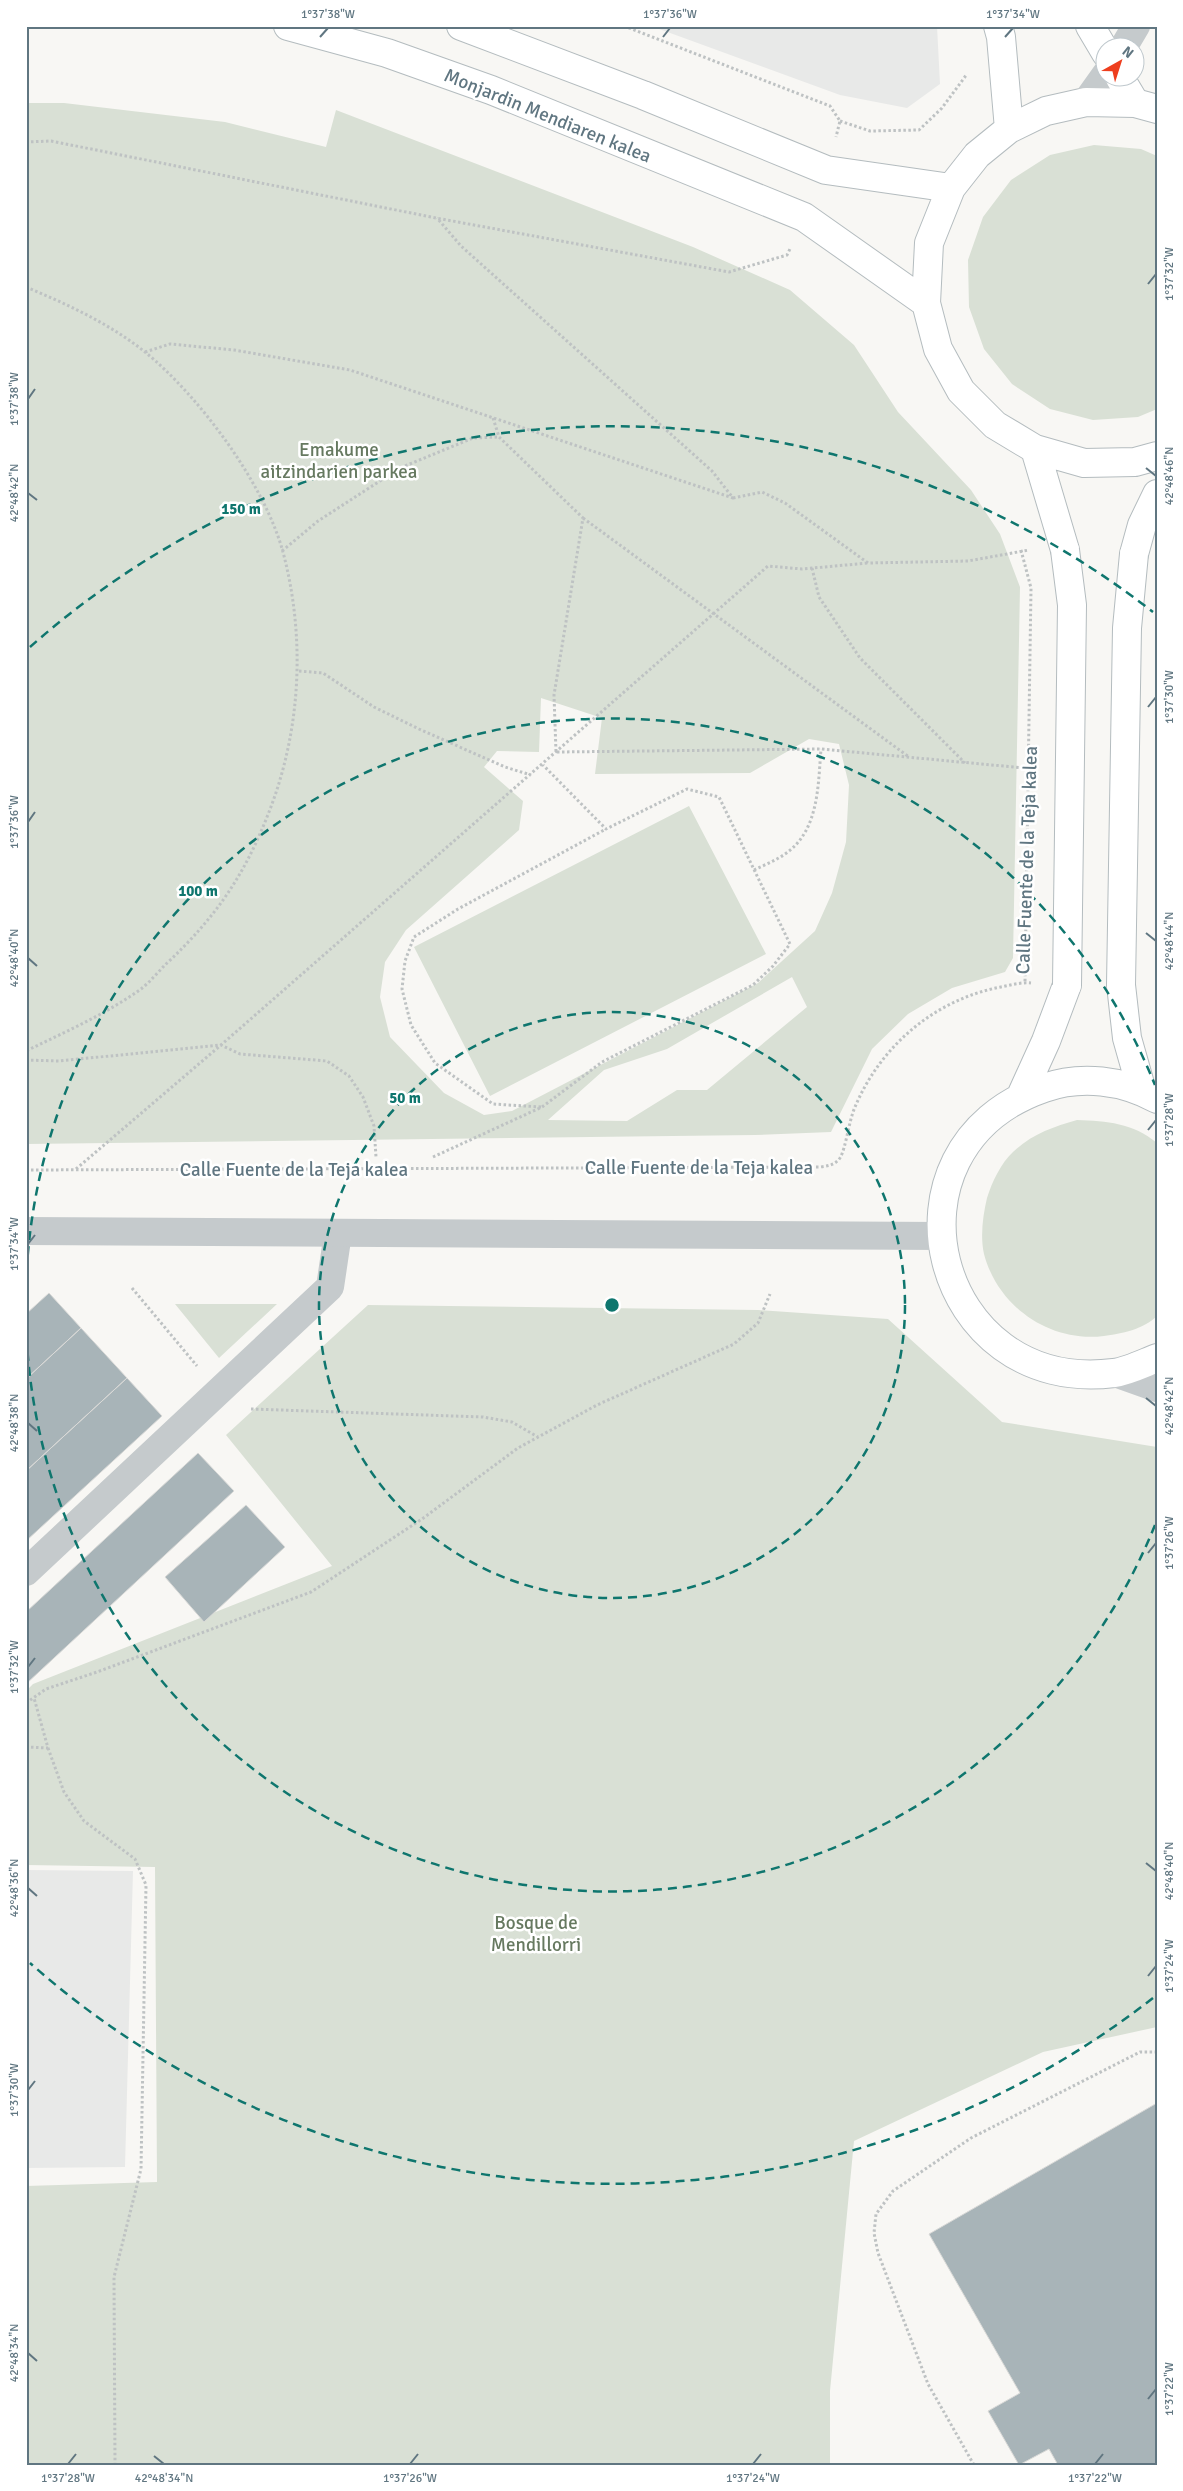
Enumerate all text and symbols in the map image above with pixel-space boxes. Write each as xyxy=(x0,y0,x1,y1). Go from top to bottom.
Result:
text: 1°37'38"W xyxy=(301,7,355,22)
text: 1°37'36"W xyxy=(643,7,697,22)
text: 1°37'34"W xyxy=(986,7,1040,22)
north arrow xyxy=(1096,38,1146,88)
text: N xyxy=(1119,43,1137,62)
street label: Monjardin Mendiaren kalea xyxy=(440,63,655,169)
text: 1°37'32"W xyxy=(1162,247,1177,301)
text: 1°37'38"W xyxy=(7,372,22,426)
park label: Emakume aitzindarien parkea xyxy=(261,438,417,484)
text: 42°48'46"N xyxy=(1162,447,1177,505)
text: 42°48'42"N xyxy=(7,464,22,522)
text: 150 m xyxy=(221,500,261,518)
text: 1°37'30"W xyxy=(1162,670,1177,724)
street label: Calle Fuente de la Teja kalea xyxy=(1011,745,1043,975)
text: 1°37'36"W xyxy=(7,795,22,849)
text: 100 m xyxy=(178,882,218,900)
text: 42°48'44"N xyxy=(1162,912,1177,970)
text: 42°48'40"N xyxy=(7,929,22,987)
text: 50 m xyxy=(389,1089,421,1107)
text: 1°37'28"W xyxy=(1162,1093,1177,1147)
street label: Calle Fuente de la Teja kalea xyxy=(585,1156,813,1180)
street label: Calle Fuente de la Teja kalea xyxy=(180,1158,408,1182)
text: 1°37'34"W xyxy=(7,1217,22,1271)
centre of rings xyxy=(603,1296,621,1314)
text: 42°48'42"N xyxy=(1162,1377,1177,1435)
text: 42°48'38"N xyxy=(7,1394,22,1452)
text: 1°37'26"W xyxy=(1162,1516,1177,1570)
text: 1°37'32"W xyxy=(7,1640,22,1694)
text: 42°48'40"N xyxy=(1162,1842,1177,1900)
text: 42°48'36"N xyxy=(7,1859,22,1917)
park label: Bosque de Mendillorri xyxy=(491,1911,581,1957)
text: 1°37'24"W xyxy=(1162,1939,1177,1993)
text: 1°37'30"W xyxy=(7,2063,22,2117)
text: 42°48'34"N xyxy=(7,2324,22,2382)
text: 1°37'22"W xyxy=(1162,2362,1177,2416)
text: 1°37'28"W xyxy=(41,2471,95,2486)
text: 42°48'34"N xyxy=(135,2471,193,2486)
text: 1°37'26"W xyxy=(383,2471,437,2486)
text: 1°37'24"W xyxy=(726,2471,780,2486)
text: 1°37'22"W xyxy=(1068,2471,1122,2486)

